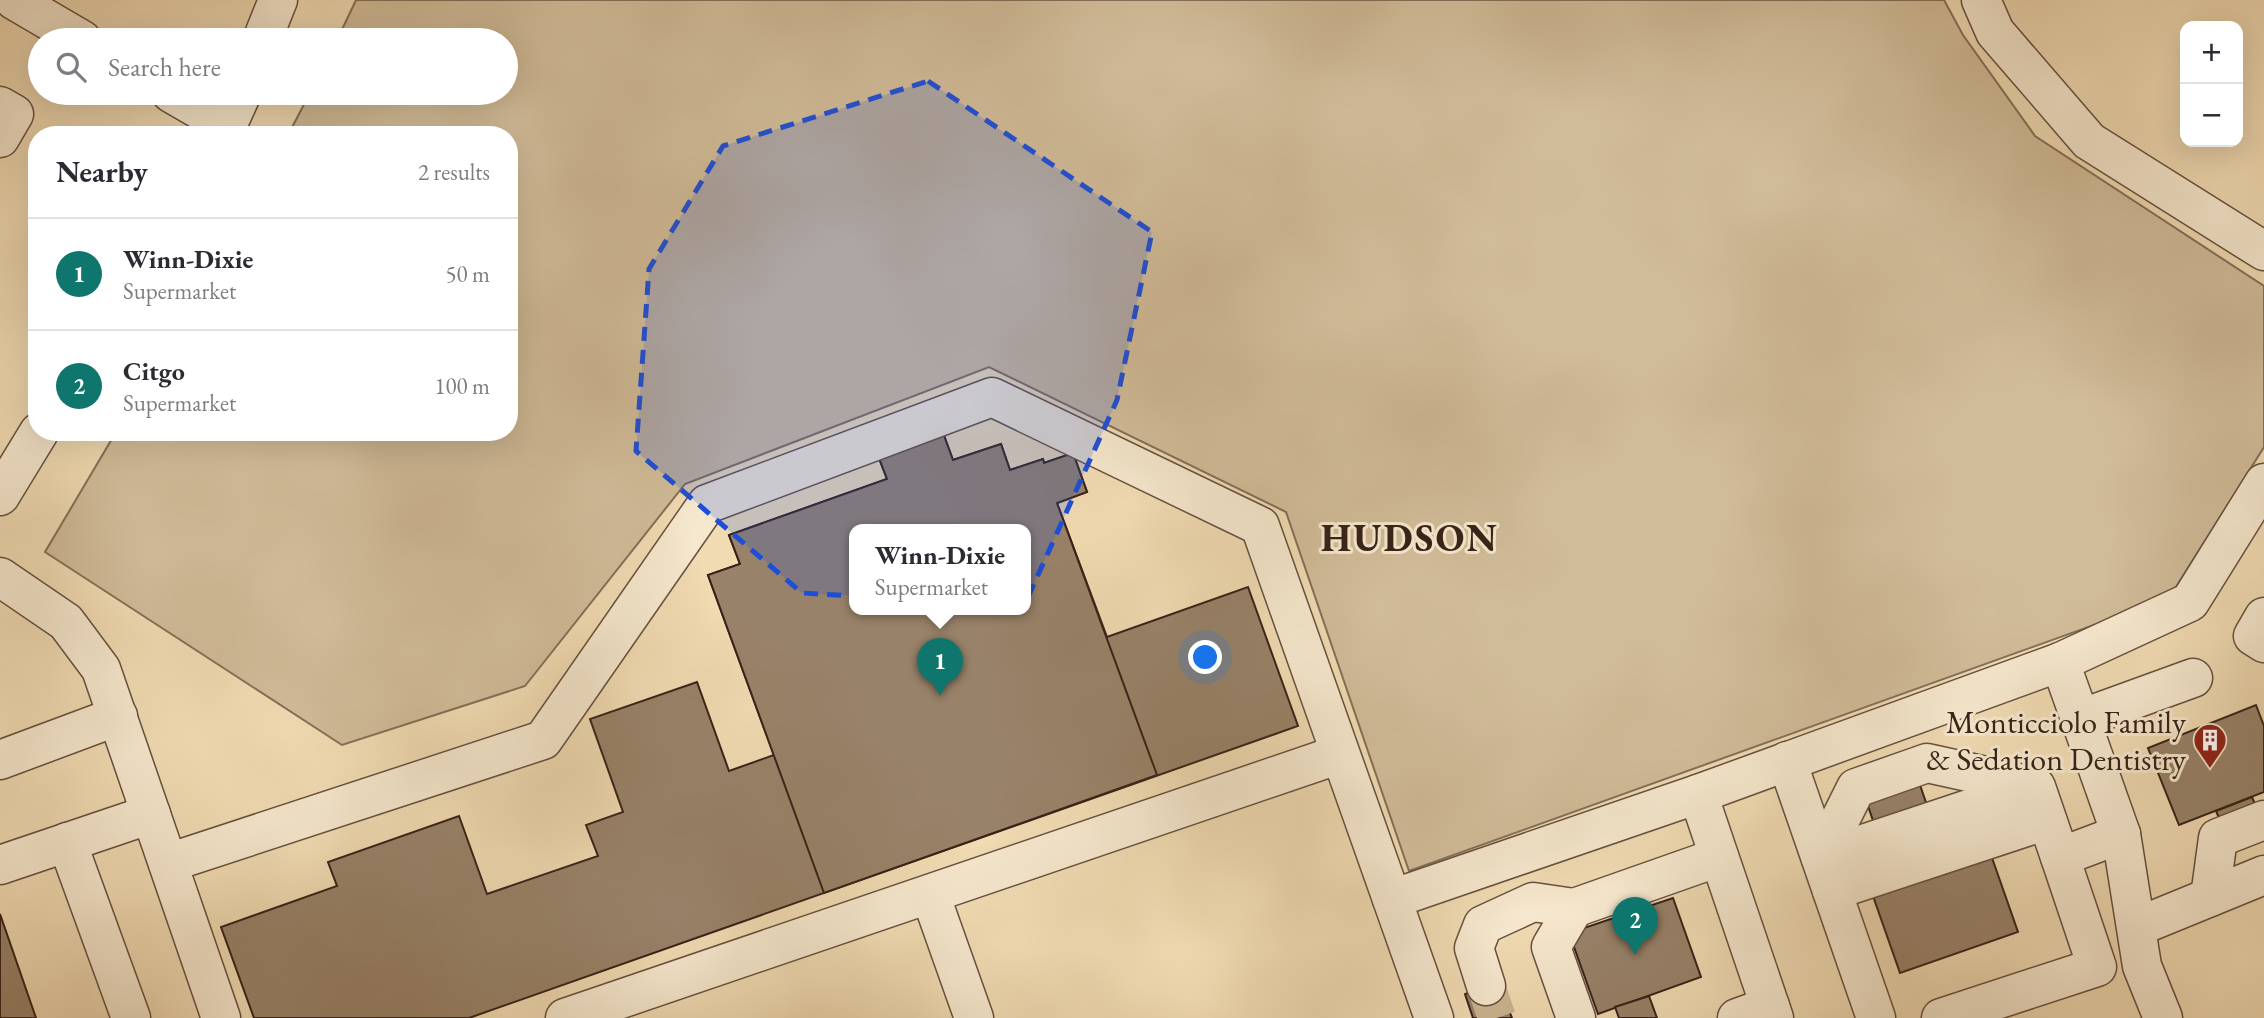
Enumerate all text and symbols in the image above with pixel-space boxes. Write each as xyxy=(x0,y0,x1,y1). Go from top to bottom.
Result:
map controls xyxy=(2180,21,2243,147)
button: + xyxy=(2180,21,2243,84)
search box xyxy=(28,28,518,105)
icon: search xyxy=(52,48,90,86)
text: Search here xyxy=(108,50,221,84)
button: − xyxy=(2180,84,2243,147)
text: Nearby xyxy=(56,152,148,191)
text: 2 results xyxy=(418,157,490,187)
text: Winn-Dixie xyxy=(123,242,253,276)
text: 1 xyxy=(73,259,85,289)
text: 50 m xyxy=(445,259,490,289)
text: Supermarket xyxy=(123,276,236,306)
text: Citgo xyxy=(123,354,185,388)
text: 2 xyxy=(73,371,85,401)
text: 100 m xyxy=(434,371,490,401)
text: Supermarket xyxy=(123,388,236,418)
district label: HUDSON xyxy=(1321,513,1499,562)
popup xyxy=(849,524,1031,615)
text: Winn-Dixie xyxy=(875,538,1005,572)
text: Supermarket xyxy=(875,572,988,602)
pin: 1 xyxy=(917,638,963,696)
your location xyxy=(1188,640,1222,674)
place label: Monticciolo Family & Sedation Dentistry xyxy=(1926,701,2187,780)
building icon: Monticciolo Family & Sedation Dentistry xyxy=(2191,721,2229,770)
pin: 2 xyxy=(1612,897,1658,955)

